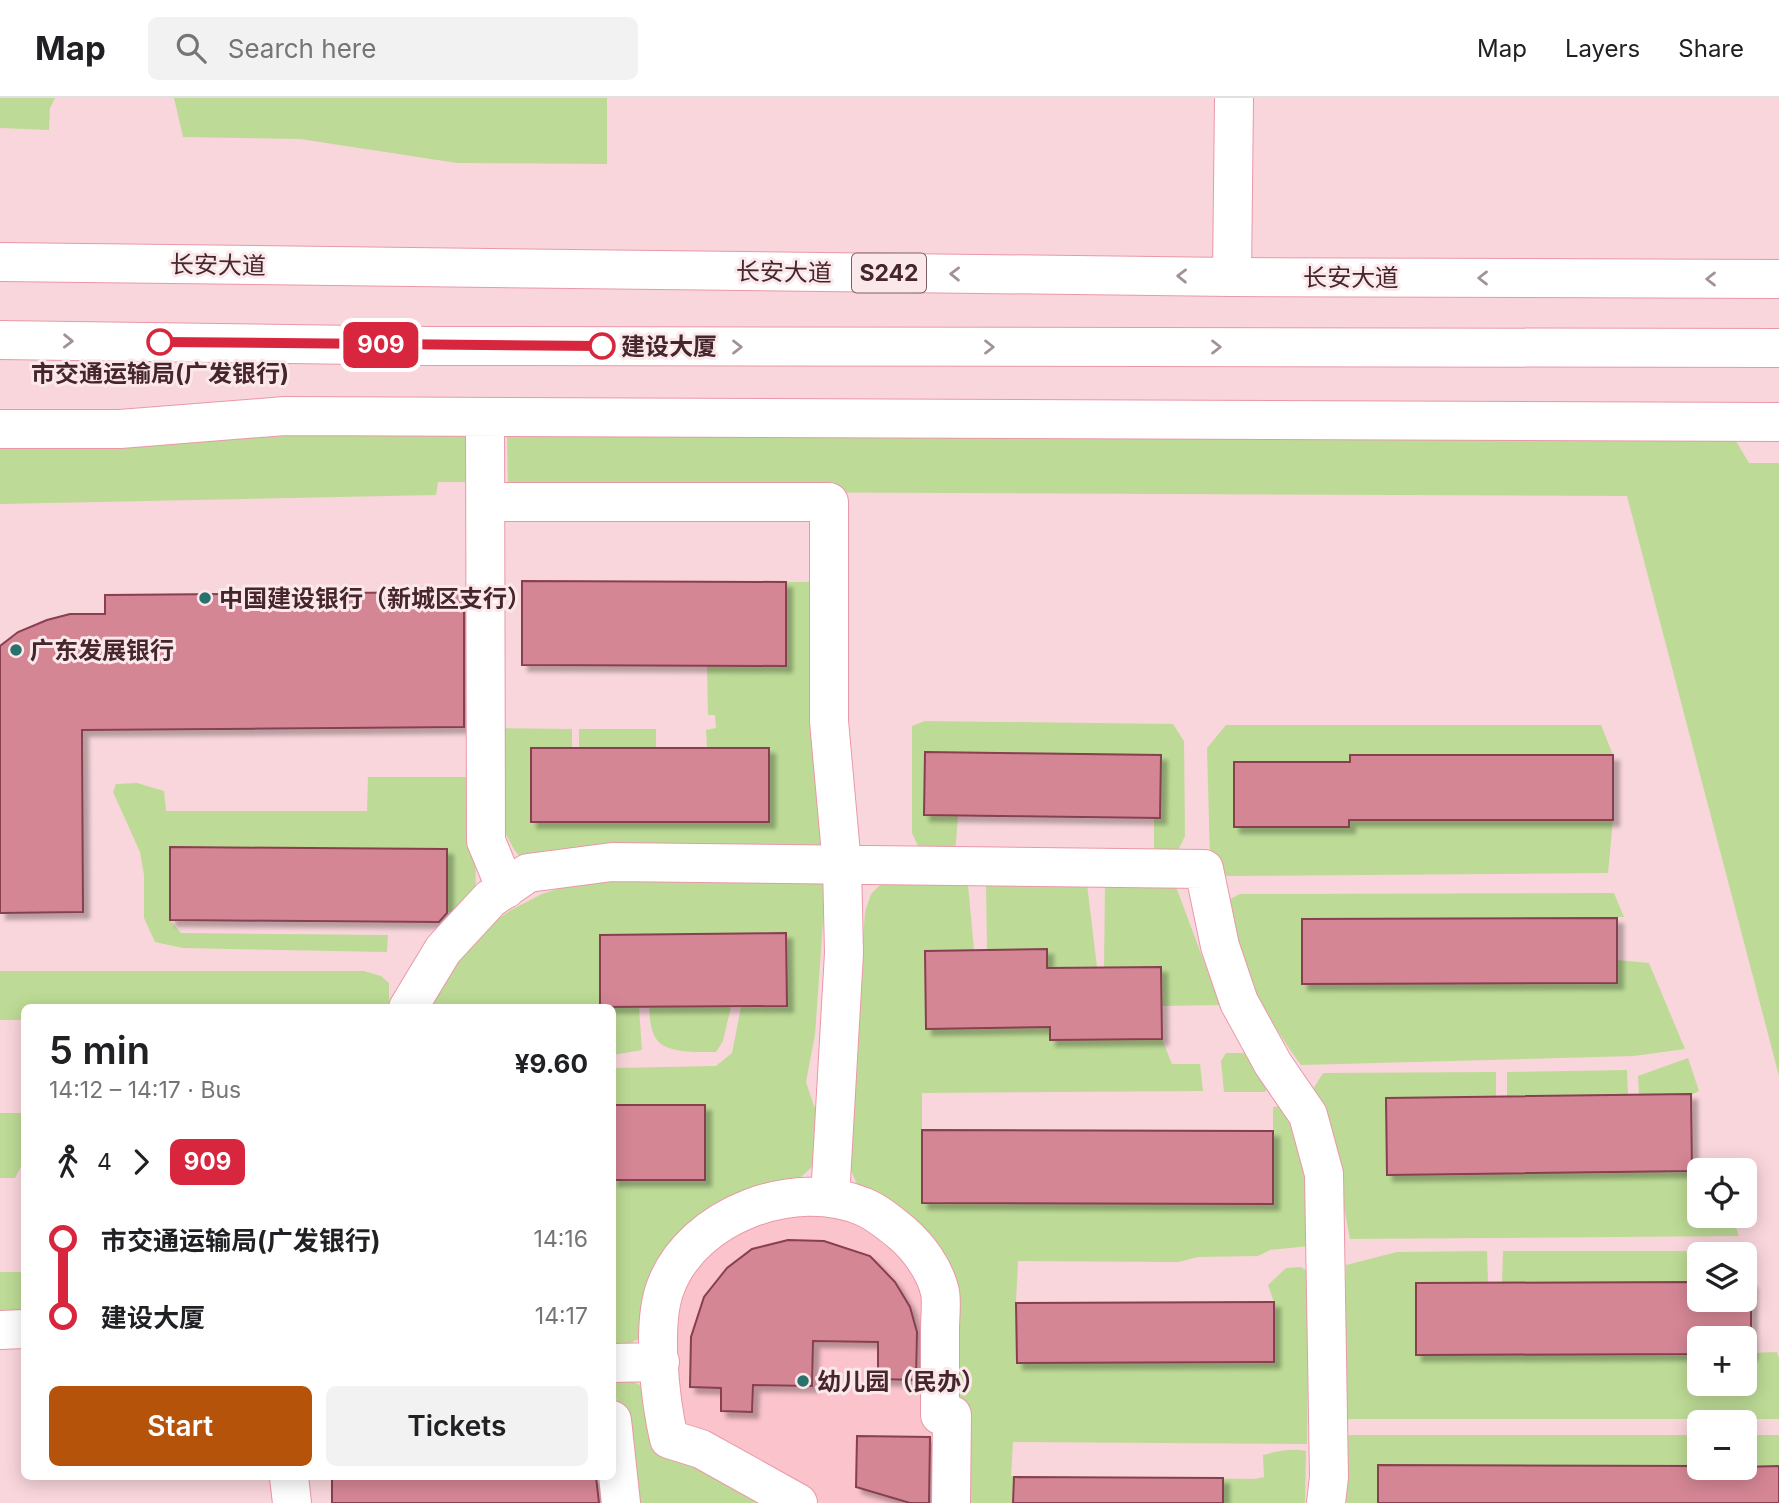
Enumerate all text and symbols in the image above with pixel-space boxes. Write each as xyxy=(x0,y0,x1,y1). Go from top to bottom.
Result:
search box xyxy=(148,17,638,80)
text: Map xyxy=(35,28,106,68)
icon: search xyxy=(172,29,210,67)
text: Search here xyxy=(228,33,376,64)
text: Map xyxy=(1477,34,1527,63)
text: Layers xyxy=(1565,34,1640,63)
text: Share xyxy=(1678,34,1744,63)
street label: 长安大道 xyxy=(170,250,266,280)
road number: S242 xyxy=(852,254,926,292)
street label: 长安大道 xyxy=(736,257,832,287)
street label: 长安大道 xyxy=(1303,263,1399,292)
one-way arrow xyxy=(949,266,960,282)
one-way arrow xyxy=(1177,268,1187,284)
one-way arrow xyxy=(1478,270,1488,286)
one-way arrow xyxy=(1705,271,1716,287)
line badge: 909 xyxy=(341,322,421,368)
marker: 市交通运输局(广发银行) xyxy=(147,329,173,355)
text: 909 xyxy=(357,330,405,359)
place label: 建设大厦 xyxy=(621,332,717,361)
one-way arrow xyxy=(63,333,74,348)
marker: 建设大厦 xyxy=(589,333,615,359)
one-way arrow xyxy=(732,339,742,355)
one-way arrow xyxy=(984,339,994,355)
one-way arrow xyxy=(1211,339,1222,355)
place label: 市交通运输局(广发银行) xyxy=(31,359,289,388)
place label: 中国建设银行（新城区支行） xyxy=(219,584,531,613)
marker: 中国建设银行（新城区支行） xyxy=(197,590,213,606)
place label: 广东发展银行 xyxy=(30,636,174,665)
marker: 广东发展银行 xyxy=(8,642,24,658)
text: 5 min xyxy=(49,1027,150,1073)
text: ¥9.60 xyxy=(515,1048,588,1079)
text: 14:12 – 14:17 · Bus xyxy=(49,1076,241,1104)
icon: walk xyxy=(49,1143,87,1181)
icon: forward xyxy=(122,1143,160,1181)
text: 909 xyxy=(184,1147,231,1176)
text: 4 xyxy=(97,1148,112,1176)
map controls xyxy=(1687,1158,1757,1480)
button: locate xyxy=(1687,1158,1757,1228)
text: 市交通运输局(广发银行) xyxy=(101,1225,381,1256)
text: 14:16 xyxy=(534,1225,588,1253)
button: layers xyxy=(1687,1242,1757,1312)
text: 建设大厦 xyxy=(101,1302,205,1333)
text: 14:17 xyxy=(535,1302,588,1330)
button: + xyxy=(1687,1326,1757,1396)
place label: 幼儿园（民办） xyxy=(817,1367,985,1396)
marker: 幼儿园（民办） xyxy=(795,1373,811,1389)
button: Start xyxy=(49,1386,312,1466)
button: Tickets xyxy=(326,1386,588,1466)
button: − xyxy=(1687,1410,1757,1480)

